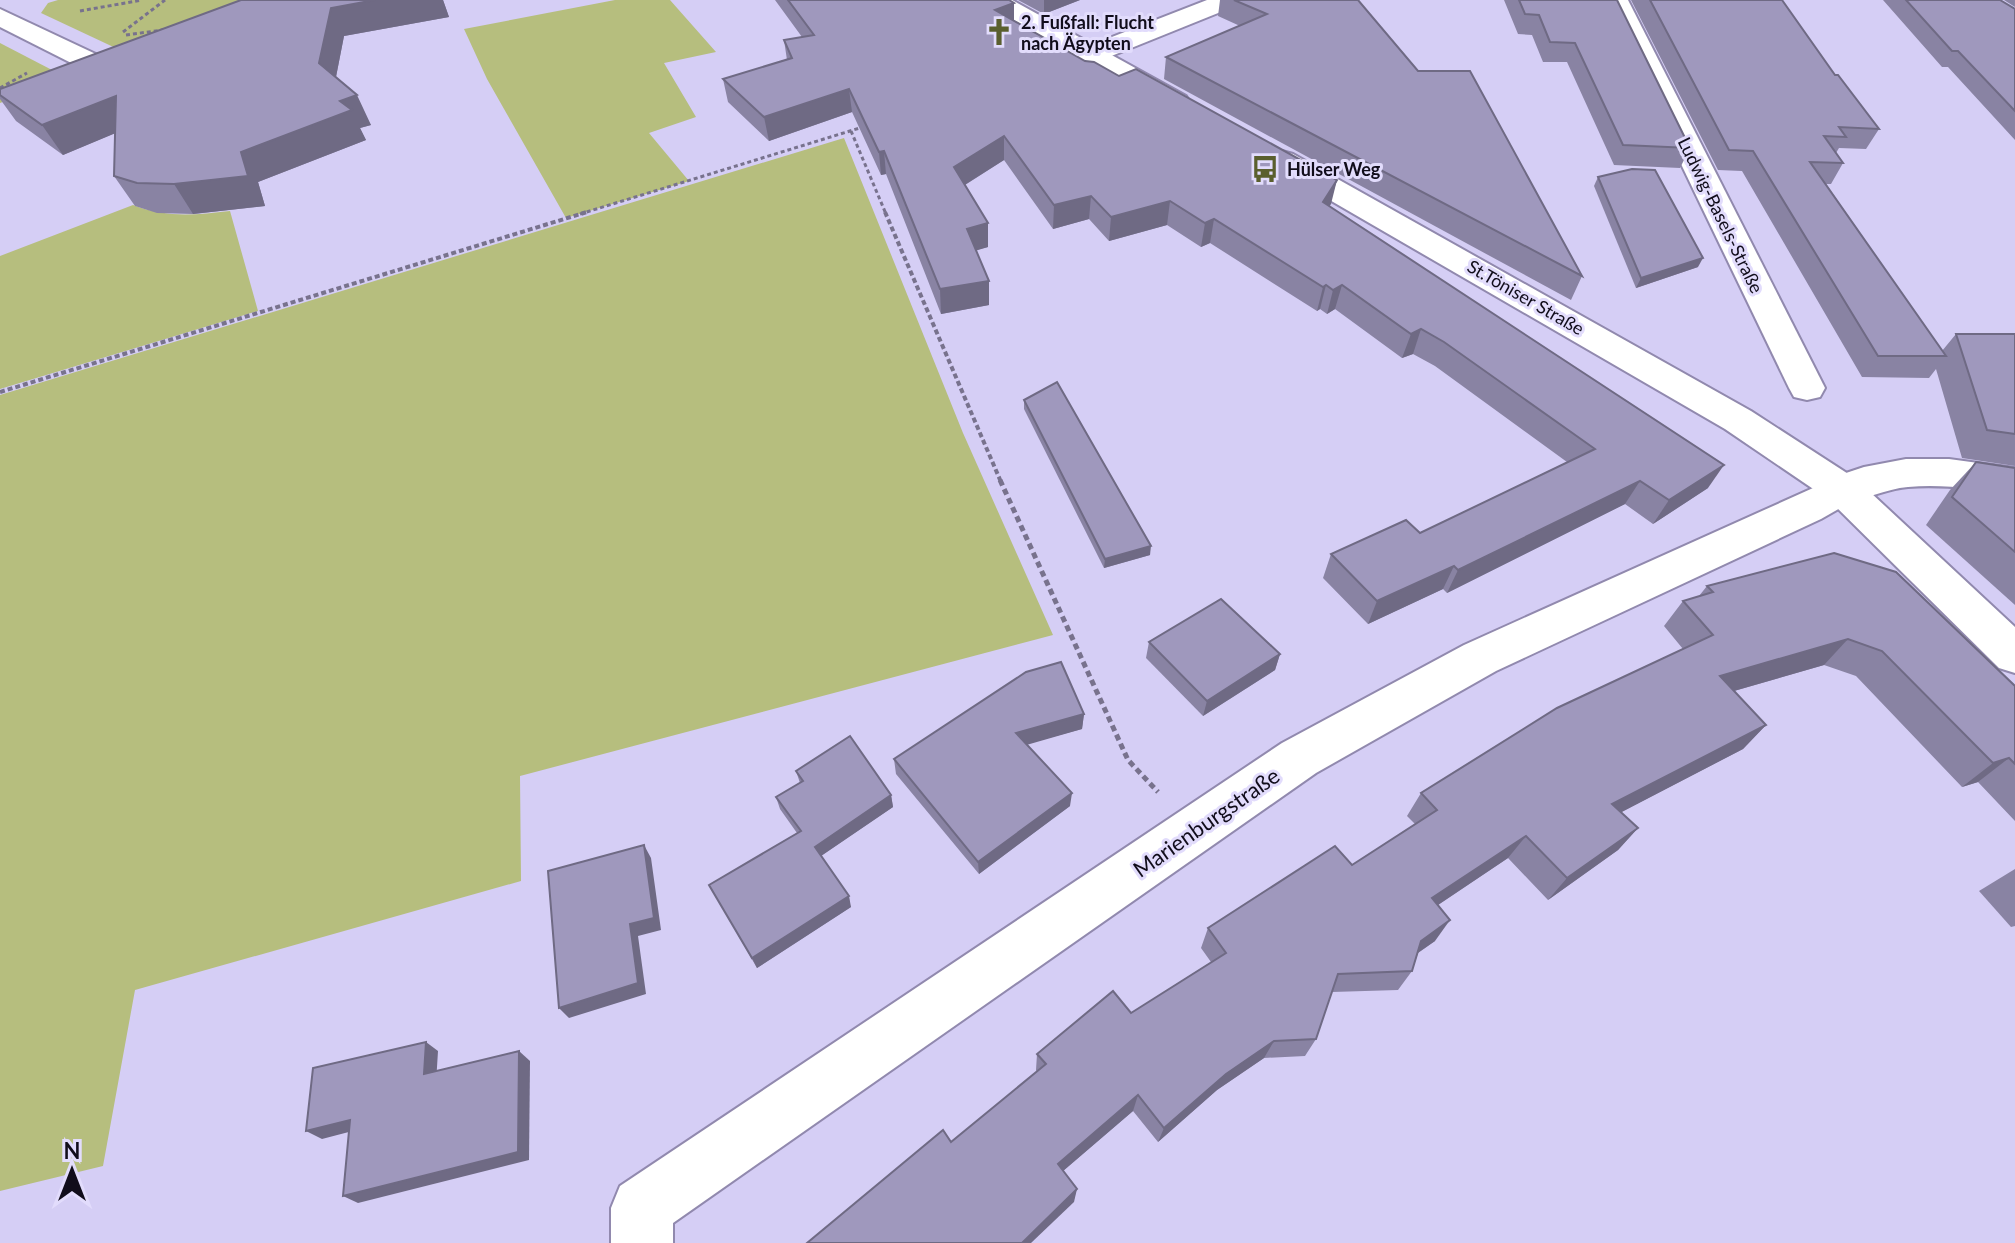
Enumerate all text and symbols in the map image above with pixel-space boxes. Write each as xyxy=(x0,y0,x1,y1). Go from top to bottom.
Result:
place label: 2. Fußfall: Flucht nach Ägypten xyxy=(1021,11,1154,54)
church icon: 2. Fußfall: Flucht nach Ägypten xyxy=(984,17,1014,47)
street label: Ludwig-Basels-Straße xyxy=(1674,133,1768,297)
bus stop icon: Hülser Weg xyxy=(1250,154,1280,184)
place label: Hülser Weg xyxy=(1287,158,1381,180)
street label: St.Töniser Straße xyxy=(1464,255,1588,339)
street label: Marienburgstraße xyxy=(1128,761,1284,883)
north arrow xyxy=(32,1131,112,1211)
text: N xyxy=(64,1137,80,1164)

